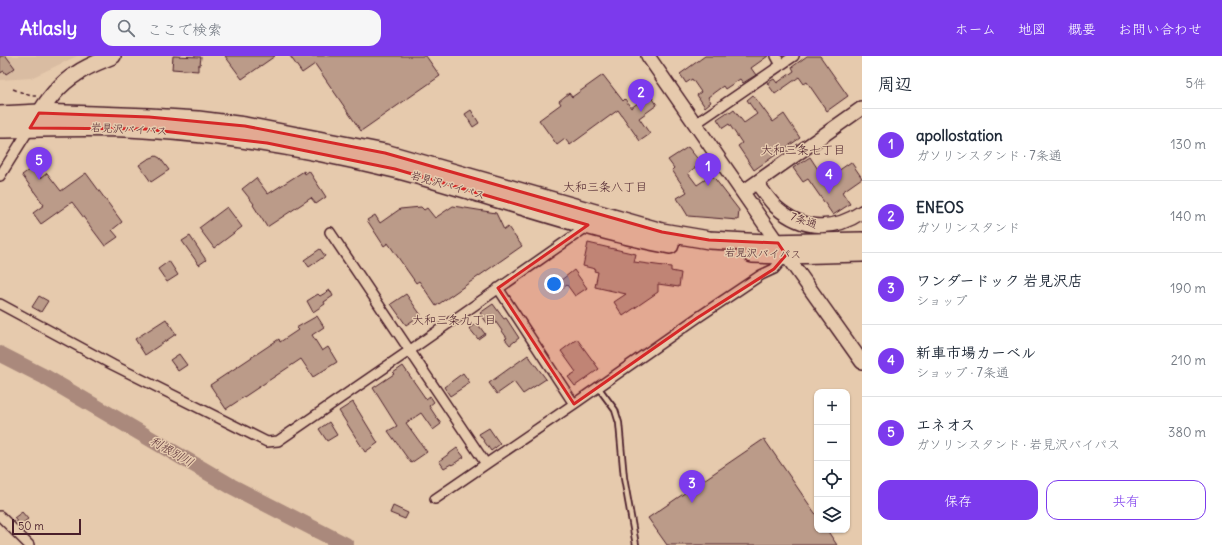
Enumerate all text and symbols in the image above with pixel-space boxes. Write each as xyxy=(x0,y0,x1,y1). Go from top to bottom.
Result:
search box xyxy=(101,10,381,46)
text: Atlasly xyxy=(20,16,77,40)
icon: search xyxy=(115,17,137,39)
text: ここで検索 xyxy=(147,20,222,39)
text: ホーム xyxy=(955,20,996,38)
text: 地図 xyxy=(1018,20,1046,38)
text: 概要 xyxy=(1068,20,1096,38)
text: お問い合わせ xyxy=(1118,20,1202,38)
text: 周辺 xyxy=(878,73,912,95)
text: 5件 xyxy=(1186,75,1206,92)
pin: 2 xyxy=(628,79,654,112)
street label: 岩見沢バイパス xyxy=(90,120,168,138)
text: apollostation xyxy=(916,126,1003,145)
text: 1 xyxy=(888,136,894,153)
text: 130 m xyxy=(1170,136,1206,153)
district label: 大和三条七丁目 xyxy=(761,142,845,157)
pin: 5 xyxy=(26,147,52,180)
text: ガソリンスタンド · 7条通 xyxy=(916,147,1062,164)
pin: 1 xyxy=(695,153,721,186)
pin: 4 xyxy=(816,161,842,194)
street label: 岩見沢バイパス xyxy=(409,168,487,202)
district label: 大和三条八丁目 xyxy=(563,179,647,194)
text: ENEOS xyxy=(916,198,964,217)
text: 2 xyxy=(887,208,895,225)
text: 140 m xyxy=(1170,208,1206,225)
street label: 7条通 xyxy=(789,209,819,231)
text: ガソリンスタンド xyxy=(916,219,1020,236)
street label: 岩見沢バイパス xyxy=(724,245,802,261)
text: ワンダードック 岩見沢店 xyxy=(916,271,1083,290)
your location xyxy=(544,274,564,294)
text: 3 xyxy=(887,280,895,297)
text: 190 m xyxy=(1170,280,1206,297)
text: ショップ xyxy=(916,292,967,309)
district label: 大和三条九丁目 xyxy=(412,312,496,327)
text: 新車市場カーベル xyxy=(916,343,1036,362)
text: 4 xyxy=(887,352,895,369)
text: 210 m xyxy=(1171,352,1206,369)
text: ショップ · 7条通 xyxy=(916,364,1009,381)
map controls xyxy=(814,389,850,533)
button: + xyxy=(814,389,850,425)
text: エネオス xyxy=(916,415,975,434)
text: 5 xyxy=(887,424,895,441)
text: 380 m xyxy=(1168,424,1206,441)
button: − xyxy=(814,425,850,461)
water label: 利根別川 xyxy=(147,433,197,469)
text: ガソリンスタンド · 岩見沢バイパス xyxy=(916,436,1120,453)
button: locate xyxy=(814,461,850,497)
pin: 3 xyxy=(679,470,705,503)
button: 保存 xyxy=(878,480,1038,520)
button: 共有 xyxy=(1046,480,1206,520)
button: layers xyxy=(814,497,850,533)
scale bar xyxy=(12,517,81,536)
text: 50 m xyxy=(18,519,44,533)

